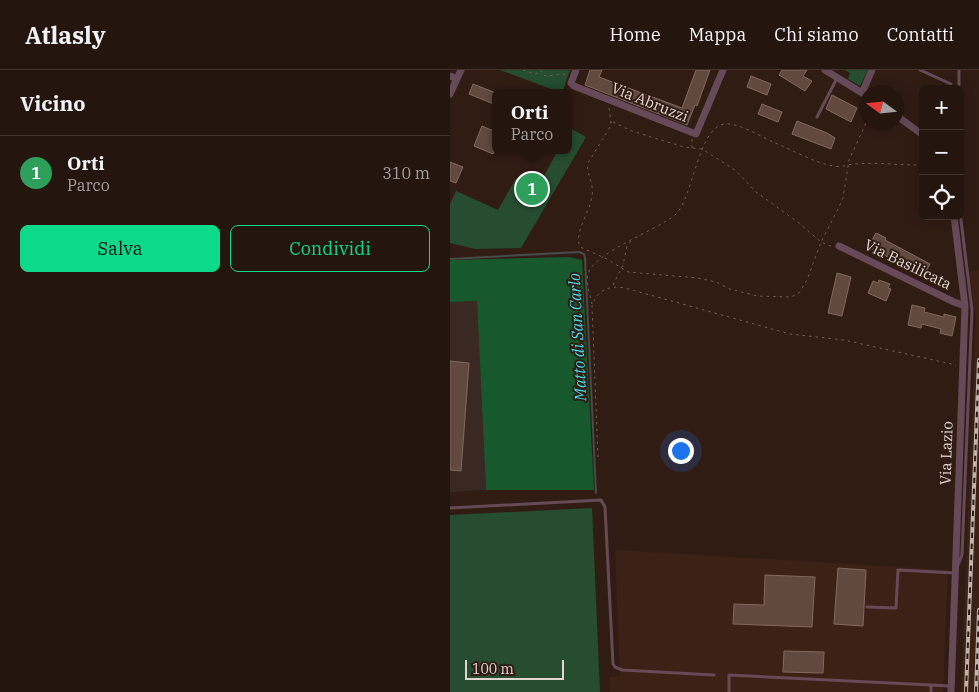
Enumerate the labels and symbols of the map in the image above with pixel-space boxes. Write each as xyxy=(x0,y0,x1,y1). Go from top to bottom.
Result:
street label: Via Abruzzi xyxy=(609,78,692,126)
north arrow xyxy=(859,85,904,130)
pin: 1 xyxy=(516,170,548,208)
street label: Via Basilicata xyxy=(861,235,955,293)
water label: Matto di San Carlo xyxy=(564,272,590,402)
street label: Via Lazio xyxy=(935,421,957,485)
your location xyxy=(668,438,694,464)
scale bar xyxy=(465,657,564,680)

